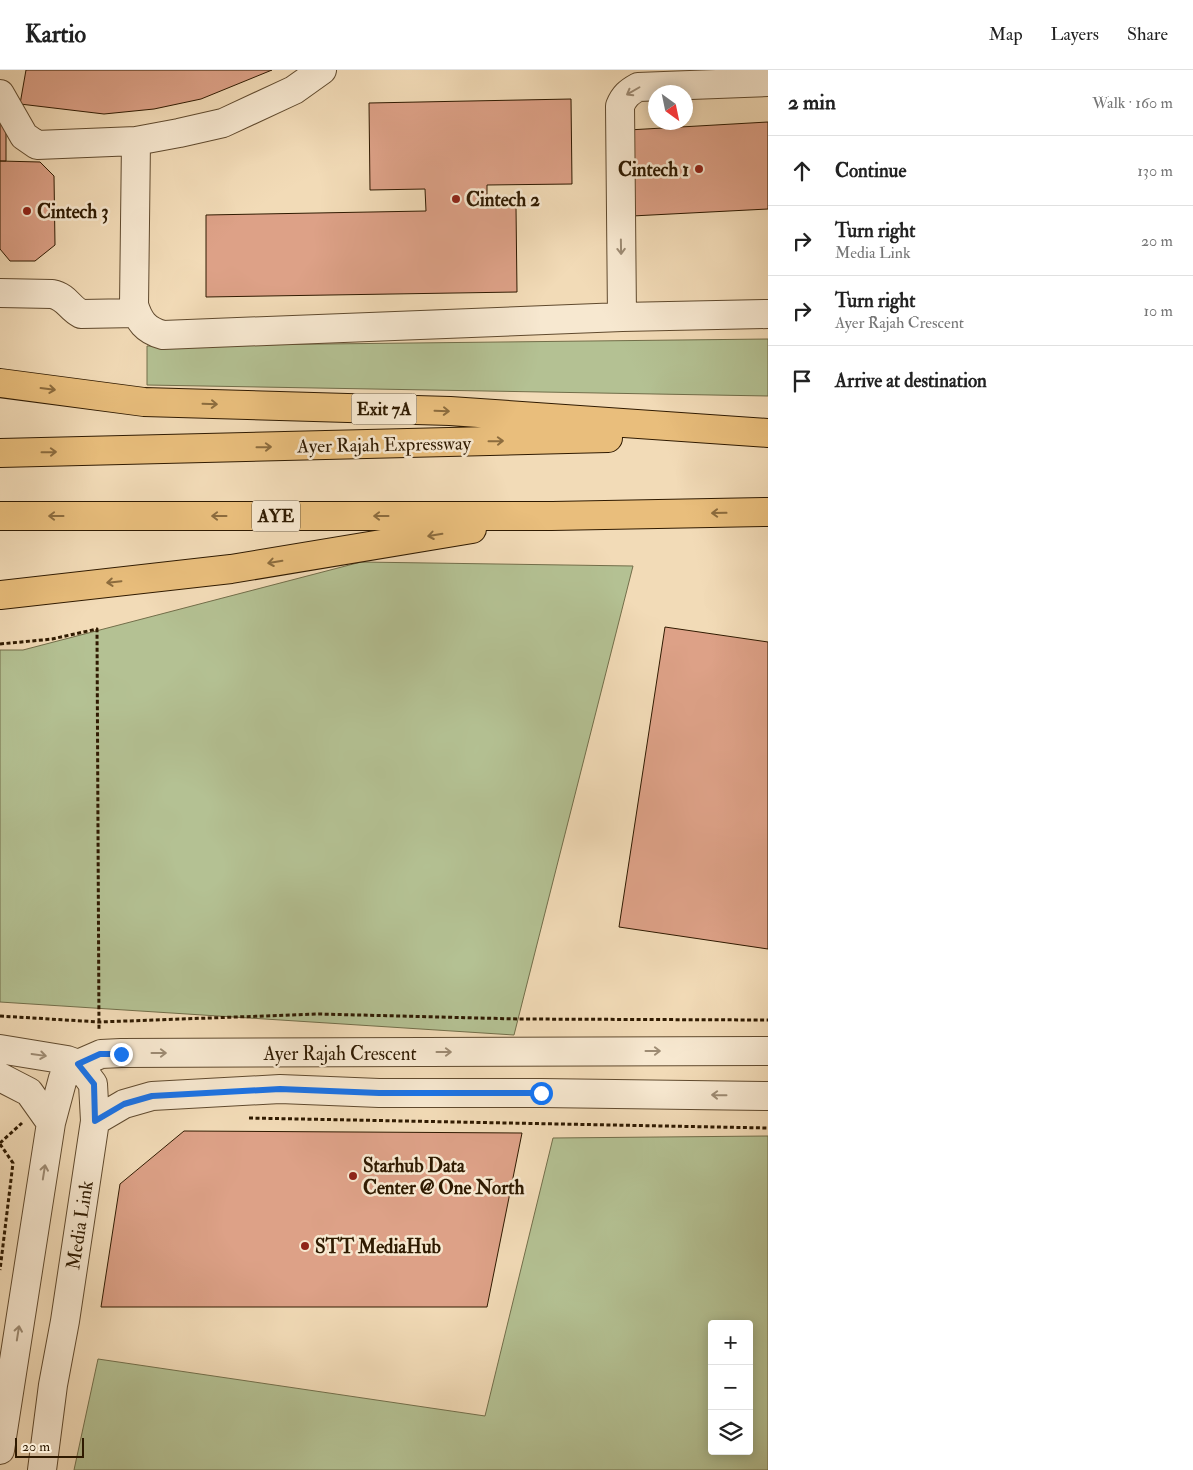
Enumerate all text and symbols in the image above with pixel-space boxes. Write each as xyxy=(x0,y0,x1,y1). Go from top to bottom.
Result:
text: Kartio xyxy=(25,19,86,50)
text: Map xyxy=(989,23,1023,46)
text: Layers xyxy=(1051,23,1099,46)
text: Share xyxy=(1127,23,1168,46)
north arrow xyxy=(648,85,693,130)
one-way arrow xyxy=(627,87,641,97)
text: 2 min xyxy=(788,89,836,116)
text: Walk · 160 m xyxy=(1092,93,1173,113)
icon: ahead xyxy=(788,157,816,185)
place label: Cintech 1 xyxy=(618,158,689,182)
text: Continue xyxy=(835,159,906,183)
text: 130 m xyxy=(1137,161,1173,181)
marker: Cintech 1 xyxy=(693,163,705,175)
place label: Cintech 2 xyxy=(466,188,540,212)
marker: Cintech 2 xyxy=(450,193,462,205)
place label: Cintech 3 xyxy=(37,200,109,224)
marker: Cintech 3 xyxy=(21,205,33,217)
text: Turn right xyxy=(835,219,915,243)
icon: right xyxy=(788,227,816,255)
text: 20 m xyxy=(1141,231,1173,251)
one-way arrow xyxy=(616,239,626,255)
text: Media Link xyxy=(835,243,911,263)
text: Turn right xyxy=(835,289,915,313)
icon: right xyxy=(788,297,816,325)
text: 10 m xyxy=(1143,301,1173,321)
text: Ayer Rajah Crescent xyxy=(835,313,964,333)
icon: arrive xyxy=(788,367,816,395)
text: Arrive at destination xyxy=(835,369,987,393)
one-way arrow xyxy=(40,384,56,394)
road number: Exit 7A xyxy=(352,394,416,424)
one-way arrow xyxy=(202,399,218,409)
one-way arrow xyxy=(434,406,450,416)
street label: Ayer Rajah Expressway xyxy=(296,431,472,460)
one-way arrow xyxy=(488,436,504,446)
one-way arrow xyxy=(255,442,271,451)
one-way arrow xyxy=(40,447,56,457)
road number: AYE xyxy=(252,501,300,532)
one-way arrow xyxy=(712,508,728,518)
one-way arrow xyxy=(48,511,64,521)
one-way arrow xyxy=(211,511,227,521)
one-way arrow xyxy=(373,511,390,521)
one-way arrow xyxy=(428,531,444,541)
one-way arrow xyxy=(267,557,283,567)
one-way arrow xyxy=(106,577,122,587)
street label: Ayer Rajah Crescent xyxy=(262,1042,417,1066)
route end xyxy=(110,1043,133,1066)
one-way arrow xyxy=(644,1046,661,1056)
one-way arrow xyxy=(436,1047,452,1057)
one-way arrow xyxy=(151,1048,167,1058)
one-way arrow xyxy=(31,1050,47,1060)
route start xyxy=(530,1082,553,1105)
one-way arrow xyxy=(712,1091,728,1100)
place label: Starhub Data Center @ One North xyxy=(363,1154,524,1200)
one-way arrow xyxy=(39,1164,49,1180)
marker: Starhub Data Center @ One North xyxy=(347,1170,359,1182)
street label: Media Link xyxy=(61,1179,99,1271)
place label: STT MediaHub xyxy=(315,1235,441,1259)
marker: STT MediaHub xyxy=(299,1240,311,1252)
map controls xyxy=(708,1320,753,1455)
button: + xyxy=(708,1320,753,1365)
one-way arrow xyxy=(14,1325,24,1341)
button: − xyxy=(708,1365,753,1410)
button: layers xyxy=(708,1410,753,1455)
scale bar xyxy=(15,1435,84,1458)
text: 20 m xyxy=(22,1438,50,1455)

